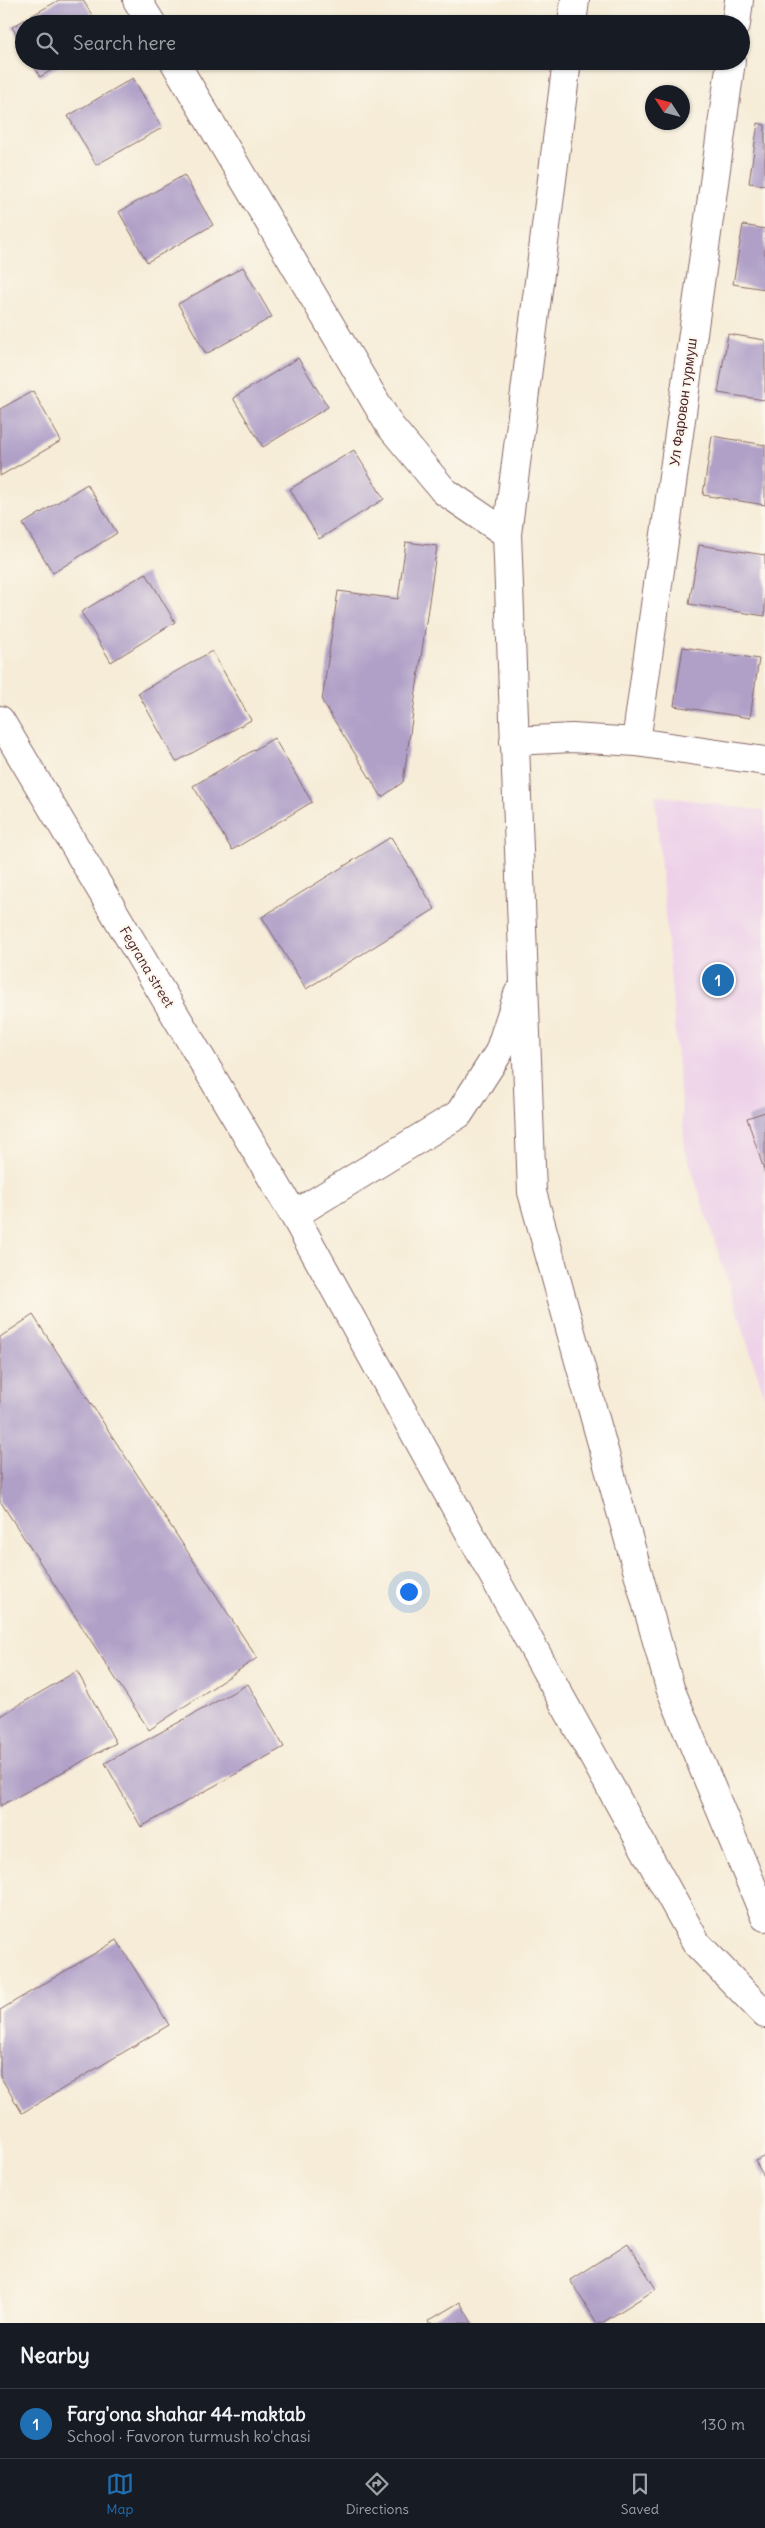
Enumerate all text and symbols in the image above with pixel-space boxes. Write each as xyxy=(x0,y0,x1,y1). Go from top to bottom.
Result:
search box xyxy=(15,15,750,70)
icon: search xyxy=(33,29,61,57)
text: Search here xyxy=(73,31,176,55)
north arrow xyxy=(645,85,690,130)
street label: Ул Фаровон турмуш xyxy=(665,337,701,467)
street label: Fegrana street xyxy=(116,923,178,1011)
pin: 1 xyxy=(702,961,734,999)
your location xyxy=(396,1579,422,1605)
text: Nearby xyxy=(20,2342,90,2369)
text: Farg'ona shahar 44-maktab xyxy=(67,2402,306,2426)
text: 1 xyxy=(33,2414,39,2434)
text: 130 m xyxy=(701,2414,745,2434)
text: School · Favoron turmush ko'chasi xyxy=(67,2426,311,2446)
tab: Map xyxy=(106,2470,134,2518)
tab: Directions xyxy=(346,2470,409,2518)
tab: Saved xyxy=(621,2470,659,2518)

